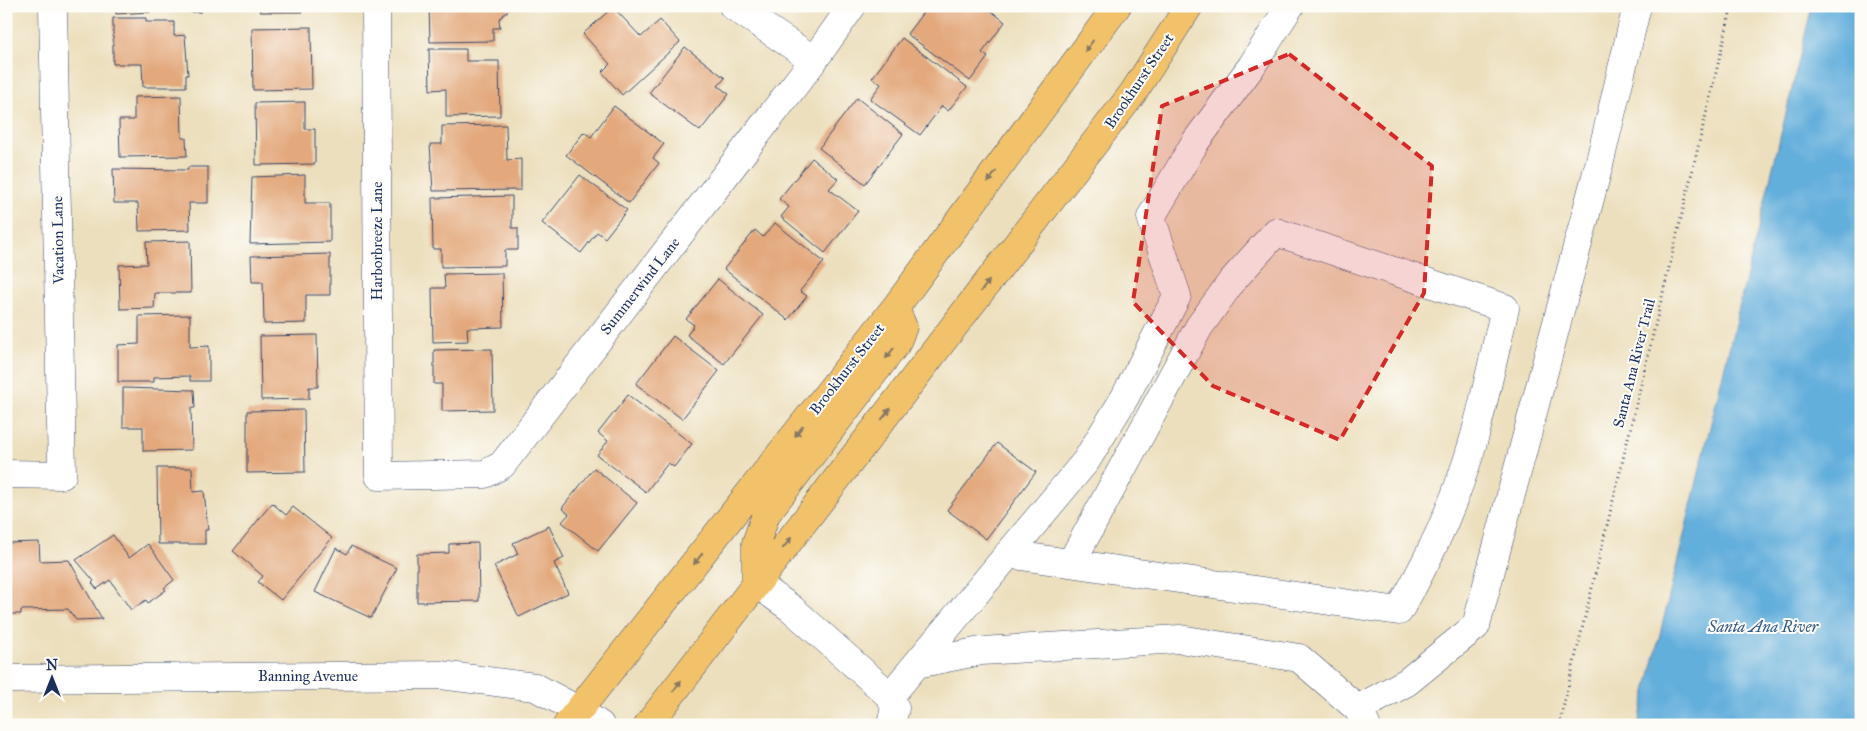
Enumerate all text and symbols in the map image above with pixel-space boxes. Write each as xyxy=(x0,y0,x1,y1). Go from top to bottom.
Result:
street label: Brookhurst Street xyxy=(1101,29,1178,132)
one-way arrow xyxy=(1083,39,1094,52)
one-way arrow xyxy=(988,170,998,183)
street label: Harborbreeze Lane xyxy=(368,182,386,300)
street label: Vacation Lane xyxy=(48,196,68,285)
street label: Summerwind Lane xyxy=(596,234,684,338)
one-way arrow xyxy=(980,279,990,293)
street label: Santa Ana River Trail xyxy=(1609,296,1659,429)
street label: Brookhurst Street xyxy=(806,319,889,418)
one-way arrow xyxy=(885,346,895,360)
one-way arrow xyxy=(881,407,891,421)
one-way arrow xyxy=(793,424,804,437)
one-way arrow xyxy=(781,537,792,550)
one-way arrow xyxy=(693,552,703,566)
water label: Santa Ana River xyxy=(1707,617,1819,636)
north arrow xyxy=(28,654,78,704)
text: N xyxy=(46,657,58,674)
street label: Banning Avenue xyxy=(258,667,358,685)
one-way arrow xyxy=(672,680,683,693)

